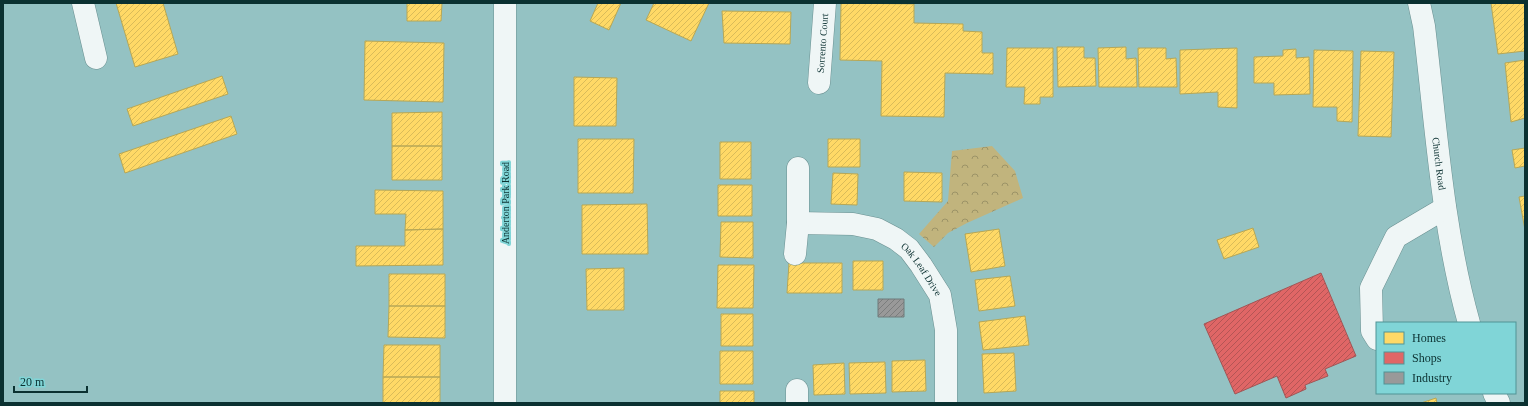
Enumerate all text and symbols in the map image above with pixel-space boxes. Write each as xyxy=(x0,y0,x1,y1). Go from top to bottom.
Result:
street label: Sorrento Court xyxy=(815,13,830,73)
street label: Church Road xyxy=(1430,137,1448,191)
street label: Anderton Park Road xyxy=(500,162,511,244)
street label: Oak Leaf Drive xyxy=(899,240,944,298)
legend xyxy=(1376,322,1516,394)
text: Homes xyxy=(1412,331,1446,345)
text: Shops xyxy=(1412,351,1442,365)
scale bar xyxy=(14,368,87,394)
text: Industry xyxy=(1412,371,1452,385)
text: 20 m xyxy=(20,375,45,389)

